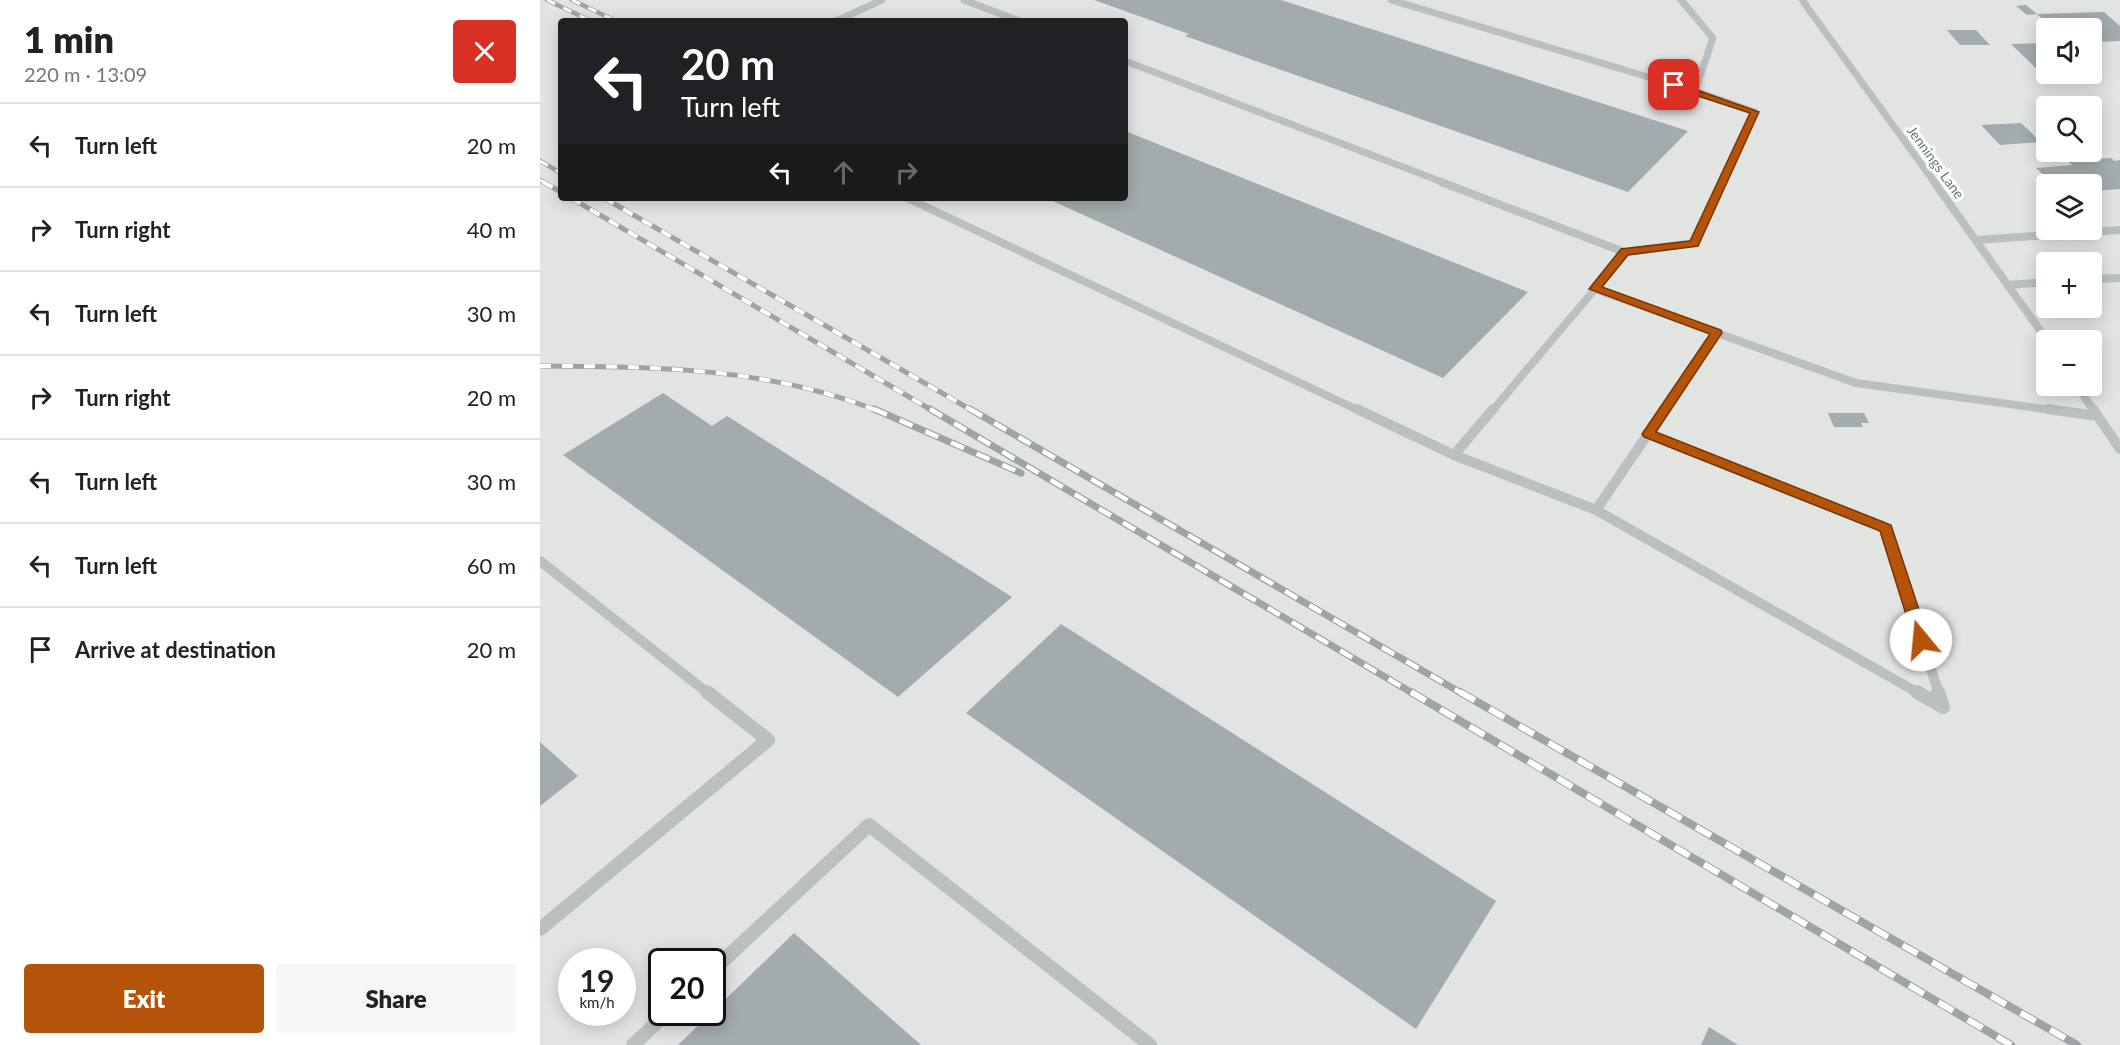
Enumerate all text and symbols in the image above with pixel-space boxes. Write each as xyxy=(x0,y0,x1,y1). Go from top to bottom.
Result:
text: 1 min xyxy=(24,17,114,61)
map controls xyxy=(2036,18,2102,396)
button: sound xyxy=(2036,18,2102,84)
button: close xyxy=(453,20,516,83)
text: 20 m xyxy=(681,39,775,89)
icon: left xyxy=(582,42,660,120)
pin xyxy=(1648,59,1699,110)
text: 220 m · 13:09 xyxy=(24,62,147,86)
icon: arrive xyxy=(1657,68,1690,101)
text: Turn left xyxy=(681,90,780,123)
button: search xyxy=(2036,96,2102,162)
street label: Jennings Lane xyxy=(1904,122,1968,202)
icon: left xyxy=(24,129,57,162)
text: Turn left xyxy=(75,132,157,159)
text: 20 m xyxy=(467,132,516,159)
icon: left xyxy=(764,156,797,189)
icon: ahead xyxy=(827,156,860,189)
icon: right xyxy=(890,156,923,189)
button: layers xyxy=(2036,174,2102,240)
icon: right xyxy=(24,213,57,246)
text: Turn right xyxy=(75,216,170,243)
text: 40 m xyxy=(467,216,516,243)
button: + xyxy=(2036,252,2102,318)
icon: left xyxy=(24,297,57,330)
text: Turn left xyxy=(75,300,157,327)
text: 30 m xyxy=(467,300,516,327)
button: − xyxy=(2036,330,2102,396)
icon: right xyxy=(24,381,57,414)
text: Turn right xyxy=(75,384,170,411)
text: 20 m xyxy=(467,384,516,411)
icon: left xyxy=(24,465,57,498)
text: Turn left xyxy=(75,468,157,495)
text: 30 m xyxy=(467,468,516,495)
icon: left xyxy=(24,549,57,582)
text: Turn left xyxy=(75,552,157,579)
text: 60 m xyxy=(467,552,516,579)
position arrow xyxy=(1889,608,1953,672)
icon: arrive xyxy=(24,633,57,666)
text: Arrive at destination xyxy=(75,636,276,663)
text: 20 m xyxy=(467,636,516,663)
speed limit sign: 20 xyxy=(648,948,726,1026)
text: 19 xyxy=(580,962,614,998)
button: Exit xyxy=(24,964,264,1033)
button: Share xyxy=(276,964,516,1033)
text: km/h xyxy=(579,993,615,1011)

